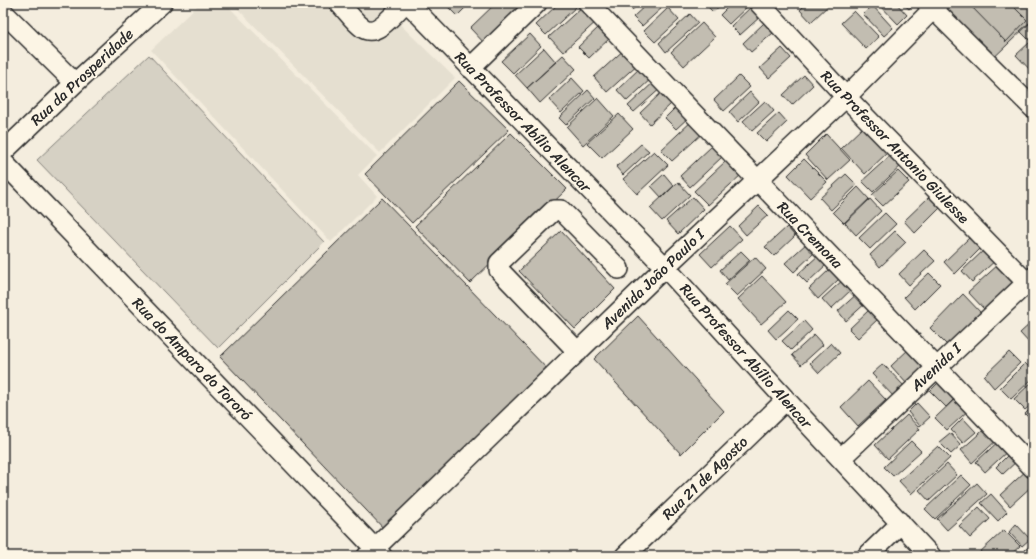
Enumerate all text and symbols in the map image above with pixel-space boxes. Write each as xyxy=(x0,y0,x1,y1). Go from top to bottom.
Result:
street label: Rua da Prosperidade xyxy=(24,22,140,132)
street label: Rua Professor Abílio Alencar xyxy=(448,45,598,199)
street label: Rua Professor Antonio Giulesse xyxy=(814,64,976,230)
street label: Rua Cremona xyxy=(771,195,850,275)
street label: Avenida João Paulo I xyxy=(594,222,712,336)
street label: Rua Professor Abílio Alencar xyxy=(673,277,819,435)
street label: Rua do Amparo do Tororó xyxy=(126,291,258,427)
street label: Avenida I xyxy=(904,336,968,398)
street label: Rua 21 de Agosto xyxy=(656,430,755,526)

